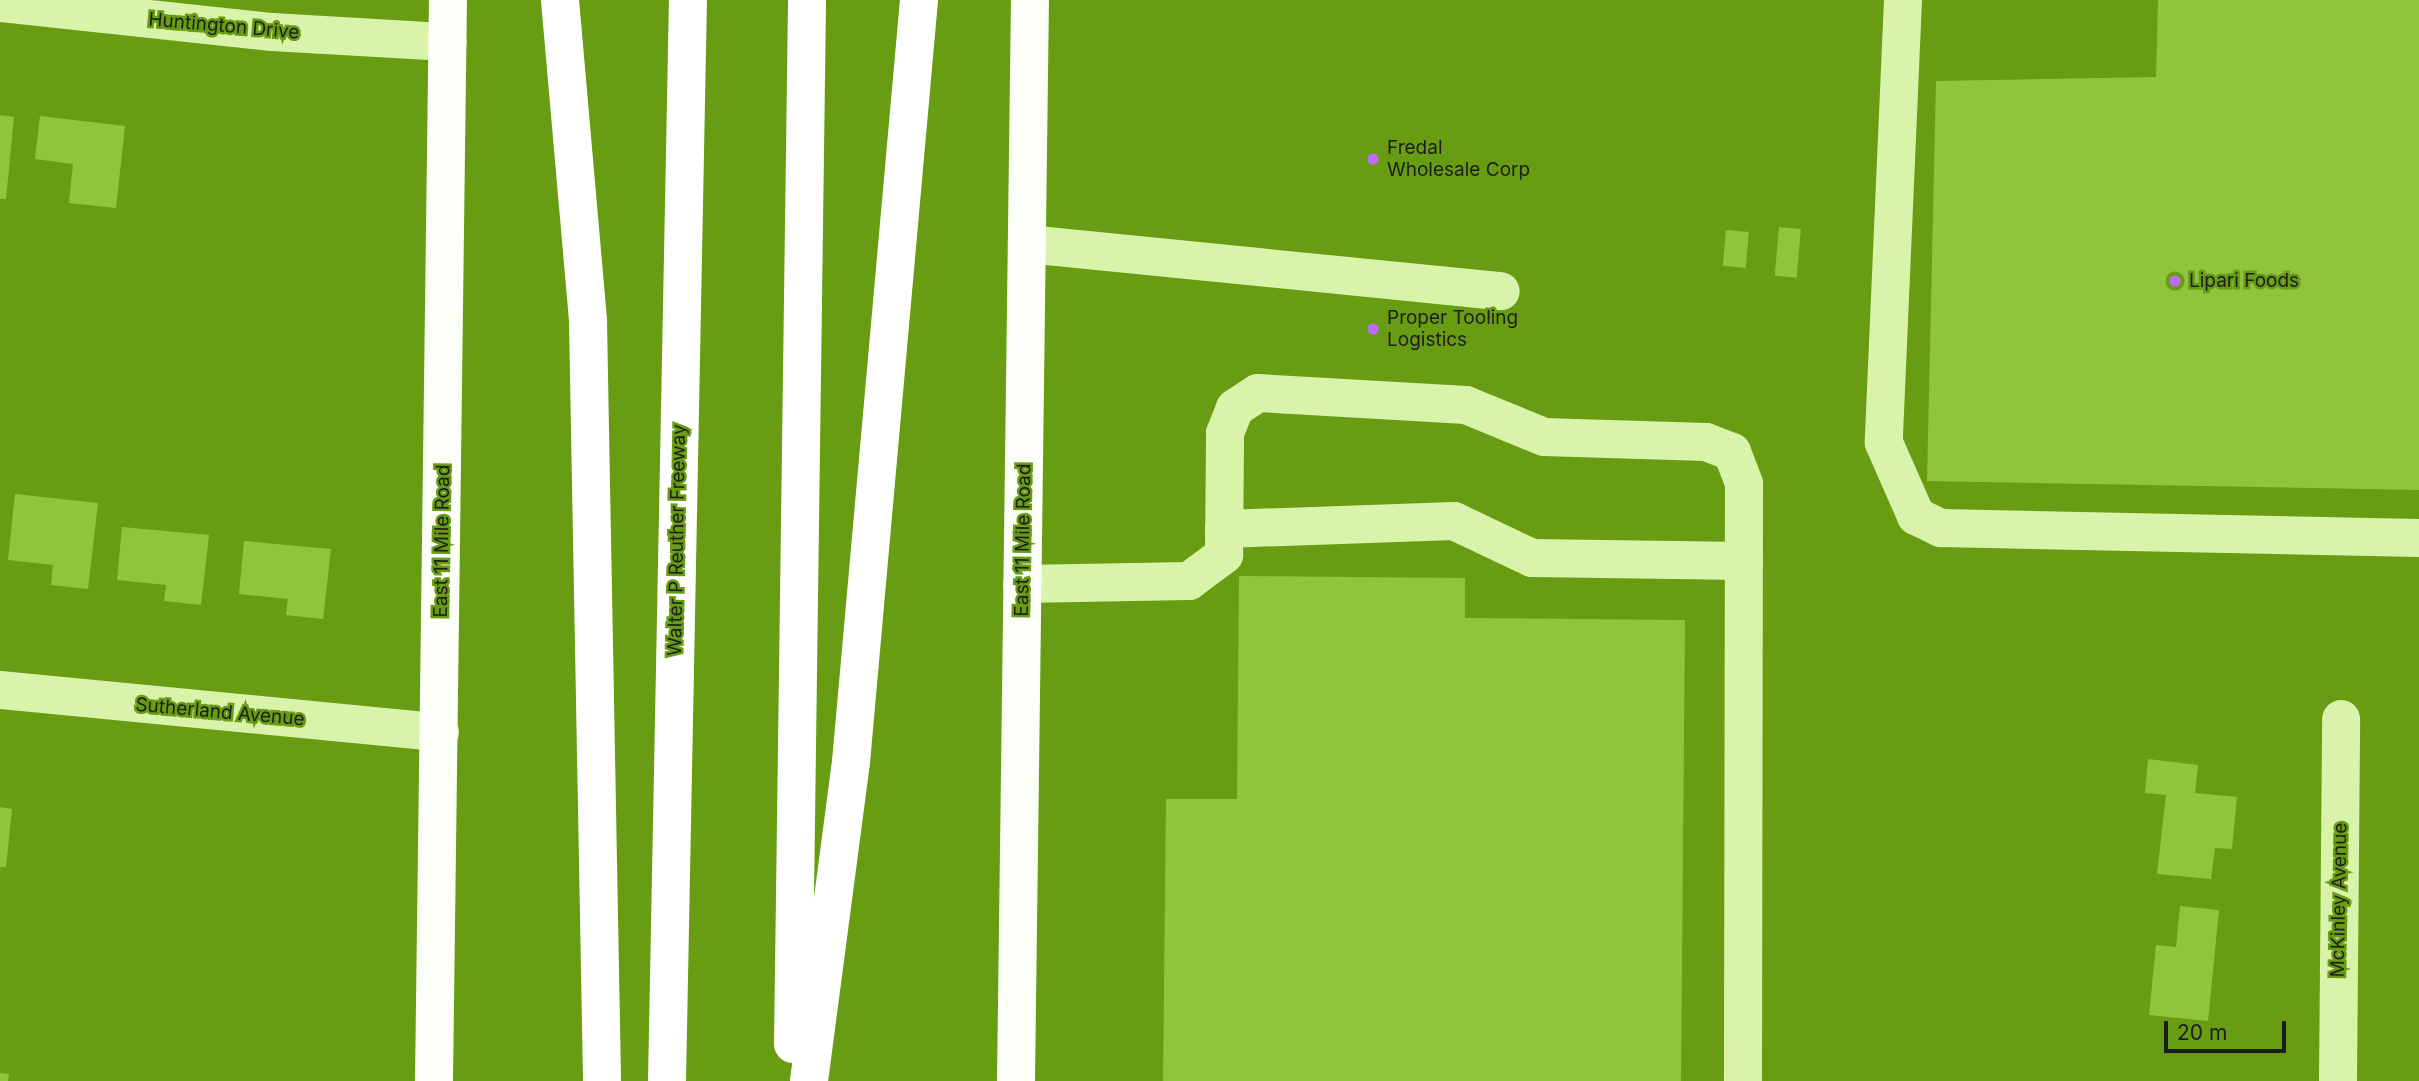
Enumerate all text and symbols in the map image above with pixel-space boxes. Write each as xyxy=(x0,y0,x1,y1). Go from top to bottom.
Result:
street label: Huntington Drive xyxy=(148,8,300,44)
place label: Fredal Wholesale Corp xyxy=(1387,137,1530,181)
marker: Fredal Wholesale Corp xyxy=(1365,151,1381,167)
place label: Lipari Foods xyxy=(2189,270,2299,292)
marker: Lipari Foods xyxy=(2167,273,2183,289)
place label: Proper Tooling Logistics xyxy=(1387,307,1518,351)
marker: Proper Tooling Logistics xyxy=(1365,321,1381,337)
street label: Walter P Reuther Freeway xyxy=(664,424,690,656)
street label: East 11 Mile Road xyxy=(1010,463,1036,617)
street label: East 11 Mile Road xyxy=(429,464,455,618)
street label: Sutherland Avenue xyxy=(135,693,305,731)
street label: McKinley Avenue xyxy=(2326,822,2352,978)
scale bar xyxy=(2167,1007,2290,1052)
text: 20 m xyxy=(2177,1020,2227,1045)

